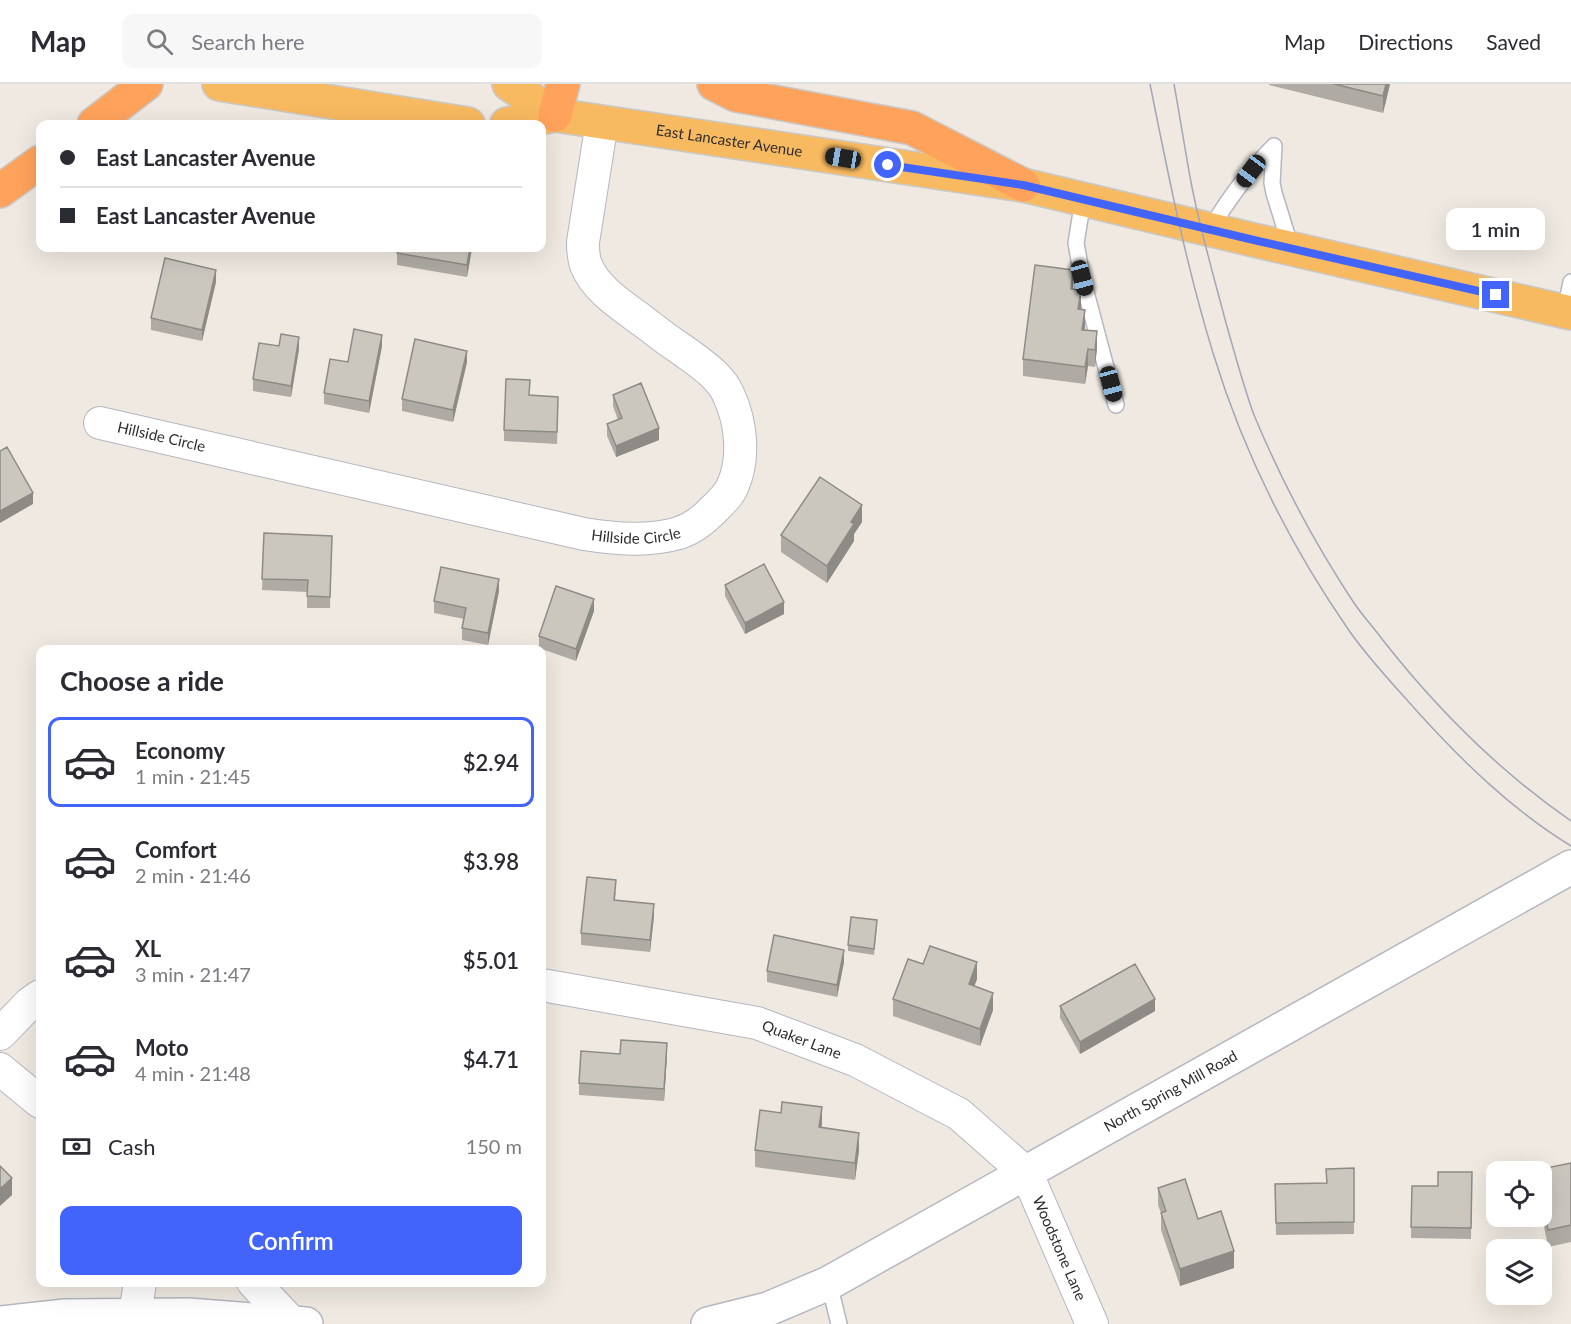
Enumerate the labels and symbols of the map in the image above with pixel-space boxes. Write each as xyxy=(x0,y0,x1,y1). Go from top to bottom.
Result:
street label: East Lancaster Avenue xyxy=(655,120,804,160)
car xyxy=(824,146,862,170)
route start xyxy=(874,151,901,178)
car xyxy=(1233,151,1269,191)
callout: 1 min xyxy=(1446,208,1546,250)
car xyxy=(1069,258,1095,298)
route end xyxy=(1482,281,1509,308)
car xyxy=(1098,364,1124,404)
street label: Hillside Circle xyxy=(116,417,207,455)
street label: Hillside Circle xyxy=(590,523,683,547)
street label: Quaker Lane xyxy=(760,1016,844,1062)
street label: North Spring Mill Road xyxy=(1100,1046,1240,1135)
street label: Woodstone Lane xyxy=(1030,1193,1091,1303)

